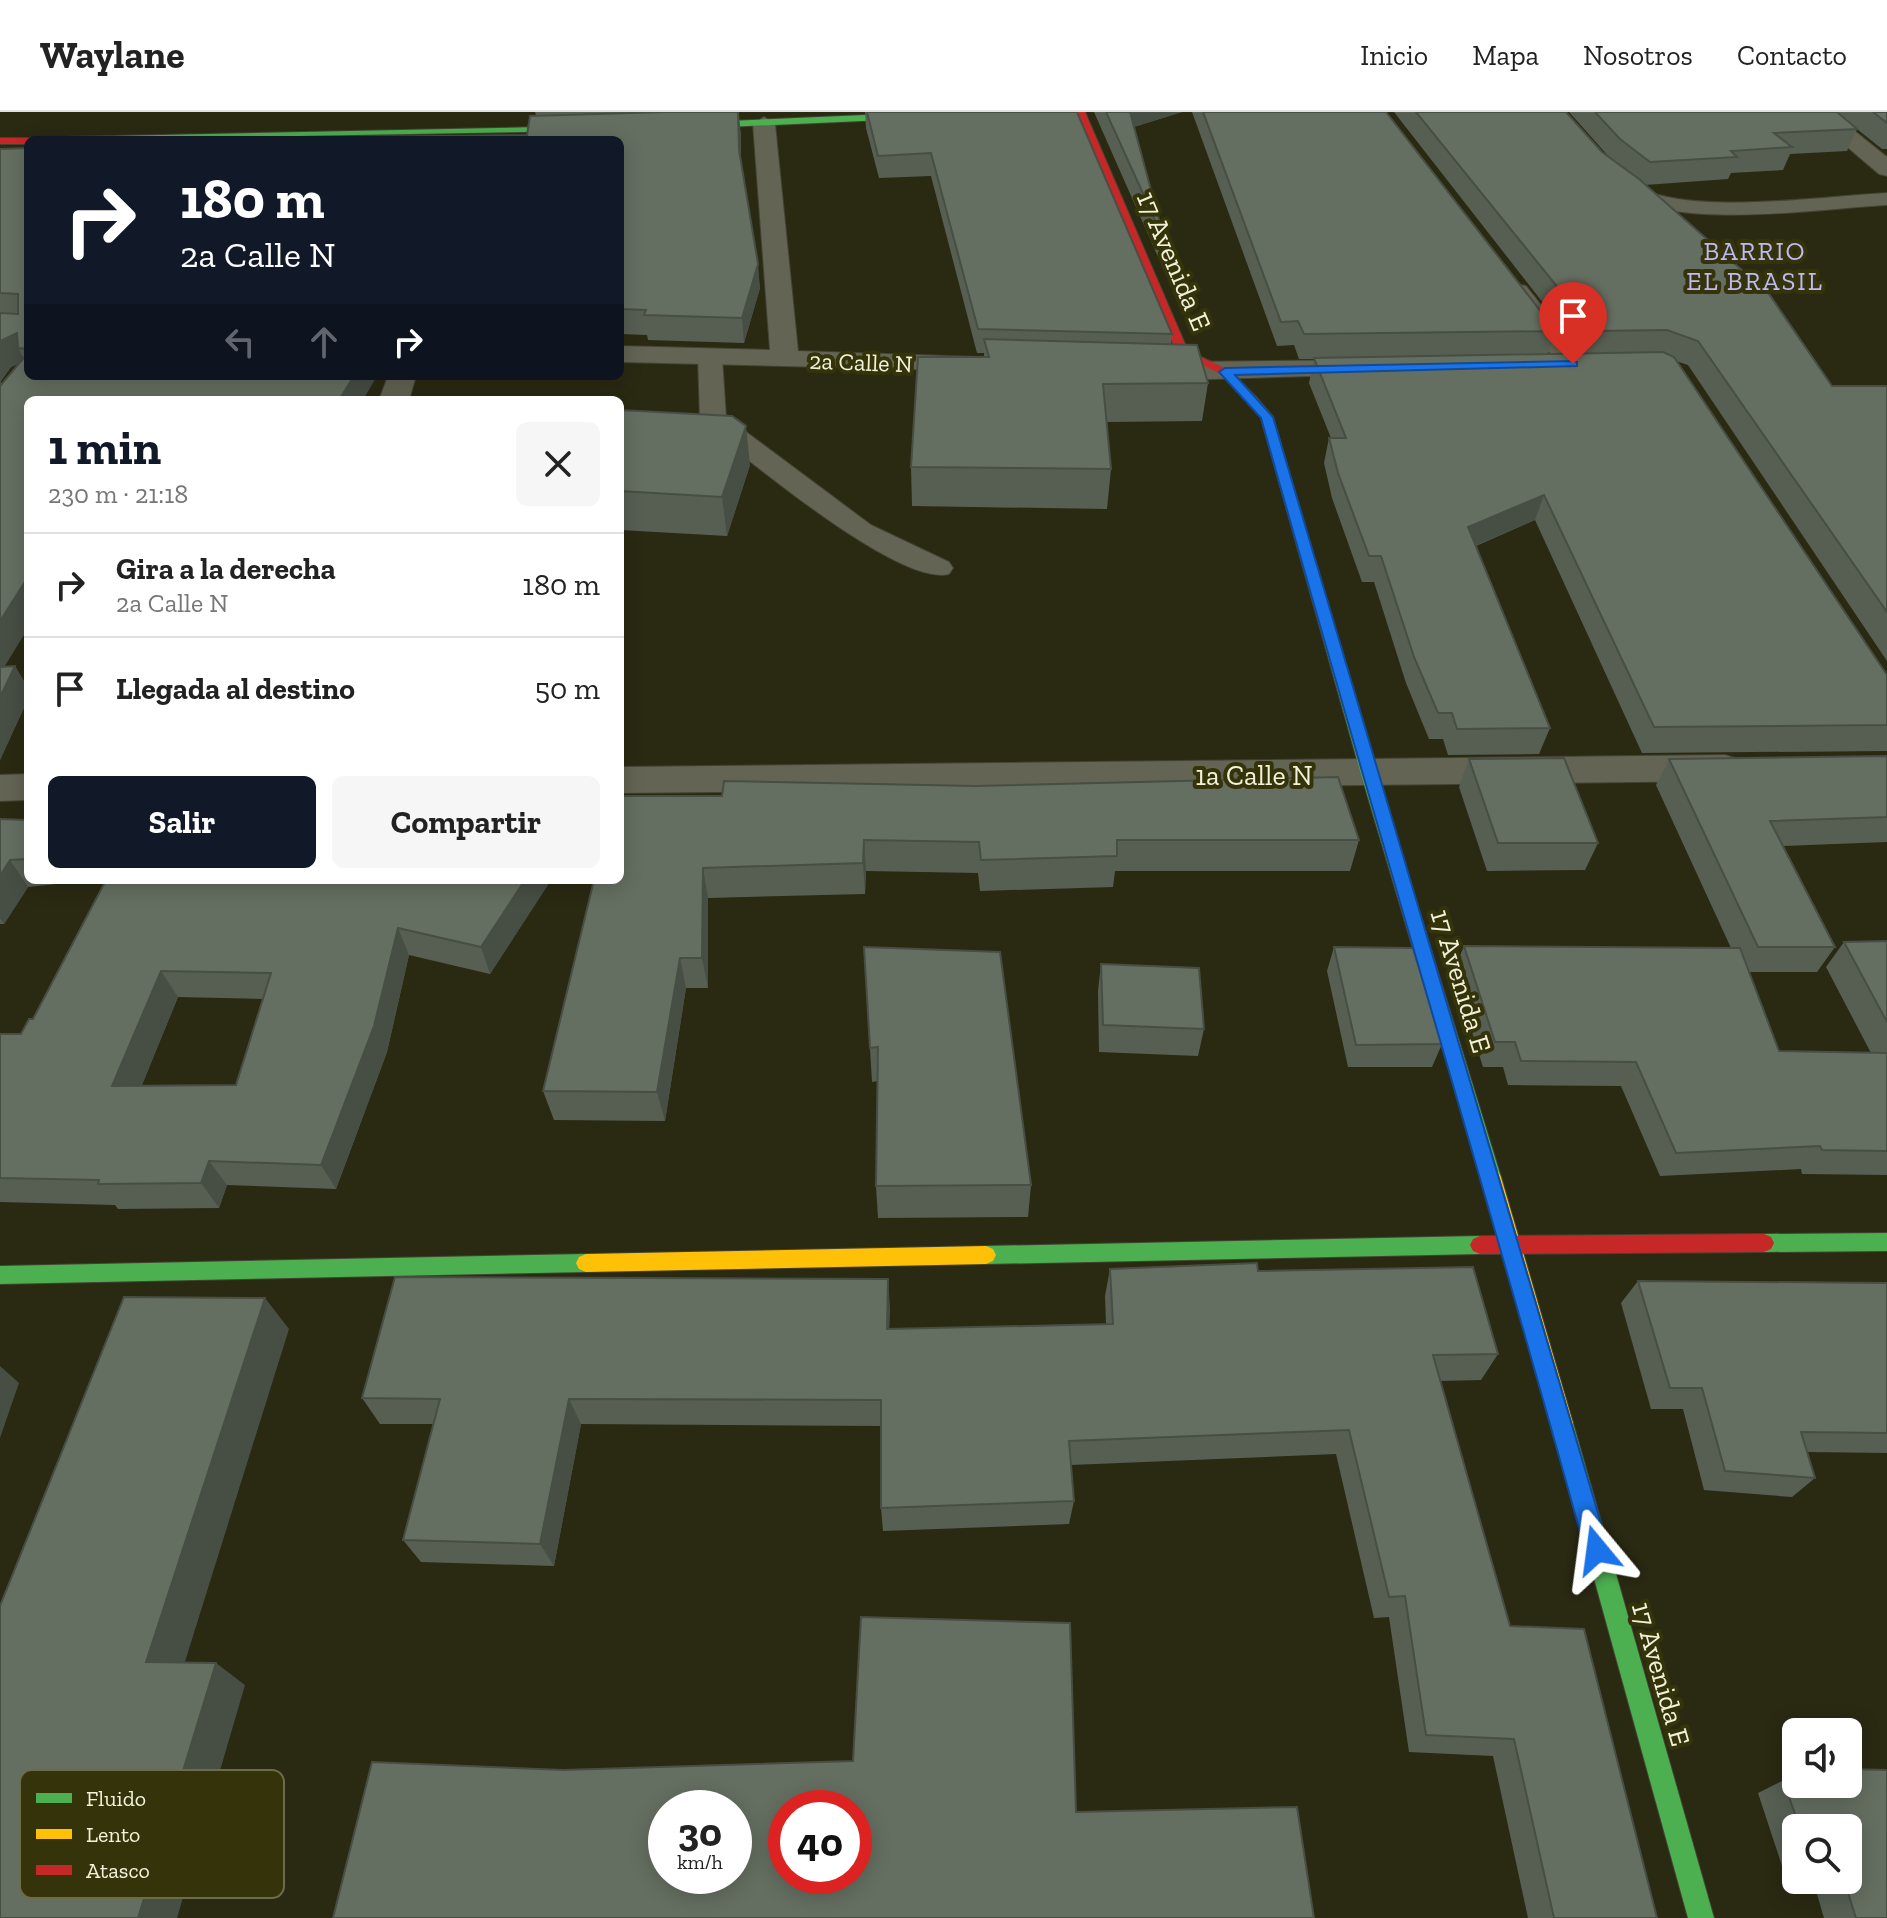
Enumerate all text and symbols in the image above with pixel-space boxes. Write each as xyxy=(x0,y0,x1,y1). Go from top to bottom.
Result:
text: Waylane xyxy=(40,32,185,78)
text: Inicio xyxy=(1360,39,1428,72)
text: Mapa xyxy=(1472,39,1539,72)
text: Nosotros xyxy=(1583,39,1693,72)
text: Contacto xyxy=(1737,39,1847,72)
text: 180 m xyxy=(180,165,325,232)
icon: right xyxy=(48,168,152,272)
street label: 17 Avenida E xyxy=(1130,186,1218,336)
text: 2a Calle N xyxy=(180,233,336,276)
district label: BARRIO EL BRASIL xyxy=(1686,235,1824,297)
pin xyxy=(1539,282,1607,364)
icon: arrive xyxy=(1551,294,1595,338)
icon: left xyxy=(218,320,262,364)
icon: ahead xyxy=(302,320,346,364)
icon: right xyxy=(386,320,430,364)
street label: 2a Calle N xyxy=(809,346,913,378)
text: 1 min xyxy=(48,419,161,476)
button: close xyxy=(516,422,600,506)
text: 230 m · 21:18 xyxy=(48,478,188,510)
text: Gira a la derecha xyxy=(116,551,336,587)
icon: right xyxy=(48,563,92,607)
text: 180 m xyxy=(522,567,600,603)
text: 2a Calle N xyxy=(116,587,228,619)
icon: arrive xyxy=(48,667,92,711)
text: Llegada al destino xyxy=(116,671,355,707)
text: 50 m xyxy=(535,671,600,707)
street label: 1a Calle N xyxy=(1195,759,1313,792)
button: Salir xyxy=(48,776,316,868)
button: Compartir xyxy=(332,776,600,868)
street label: 17 Avenida E xyxy=(1424,905,1498,1057)
position arrow xyxy=(1555,1508,1639,1592)
street label: 17 Avenida E xyxy=(1625,1598,1697,1750)
map controls xyxy=(1782,1718,1862,1894)
button: sound xyxy=(1782,1718,1862,1798)
legend xyxy=(20,1770,284,1898)
text: Fluido xyxy=(86,1785,146,1812)
speed limit sign: 40 xyxy=(768,1790,872,1894)
text: 30 xyxy=(678,1808,722,1856)
button: search xyxy=(1782,1814,1862,1894)
text: Lento xyxy=(86,1821,140,1848)
text: km/h xyxy=(677,1850,723,1874)
text: Atasco xyxy=(86,1857,150,1884)

